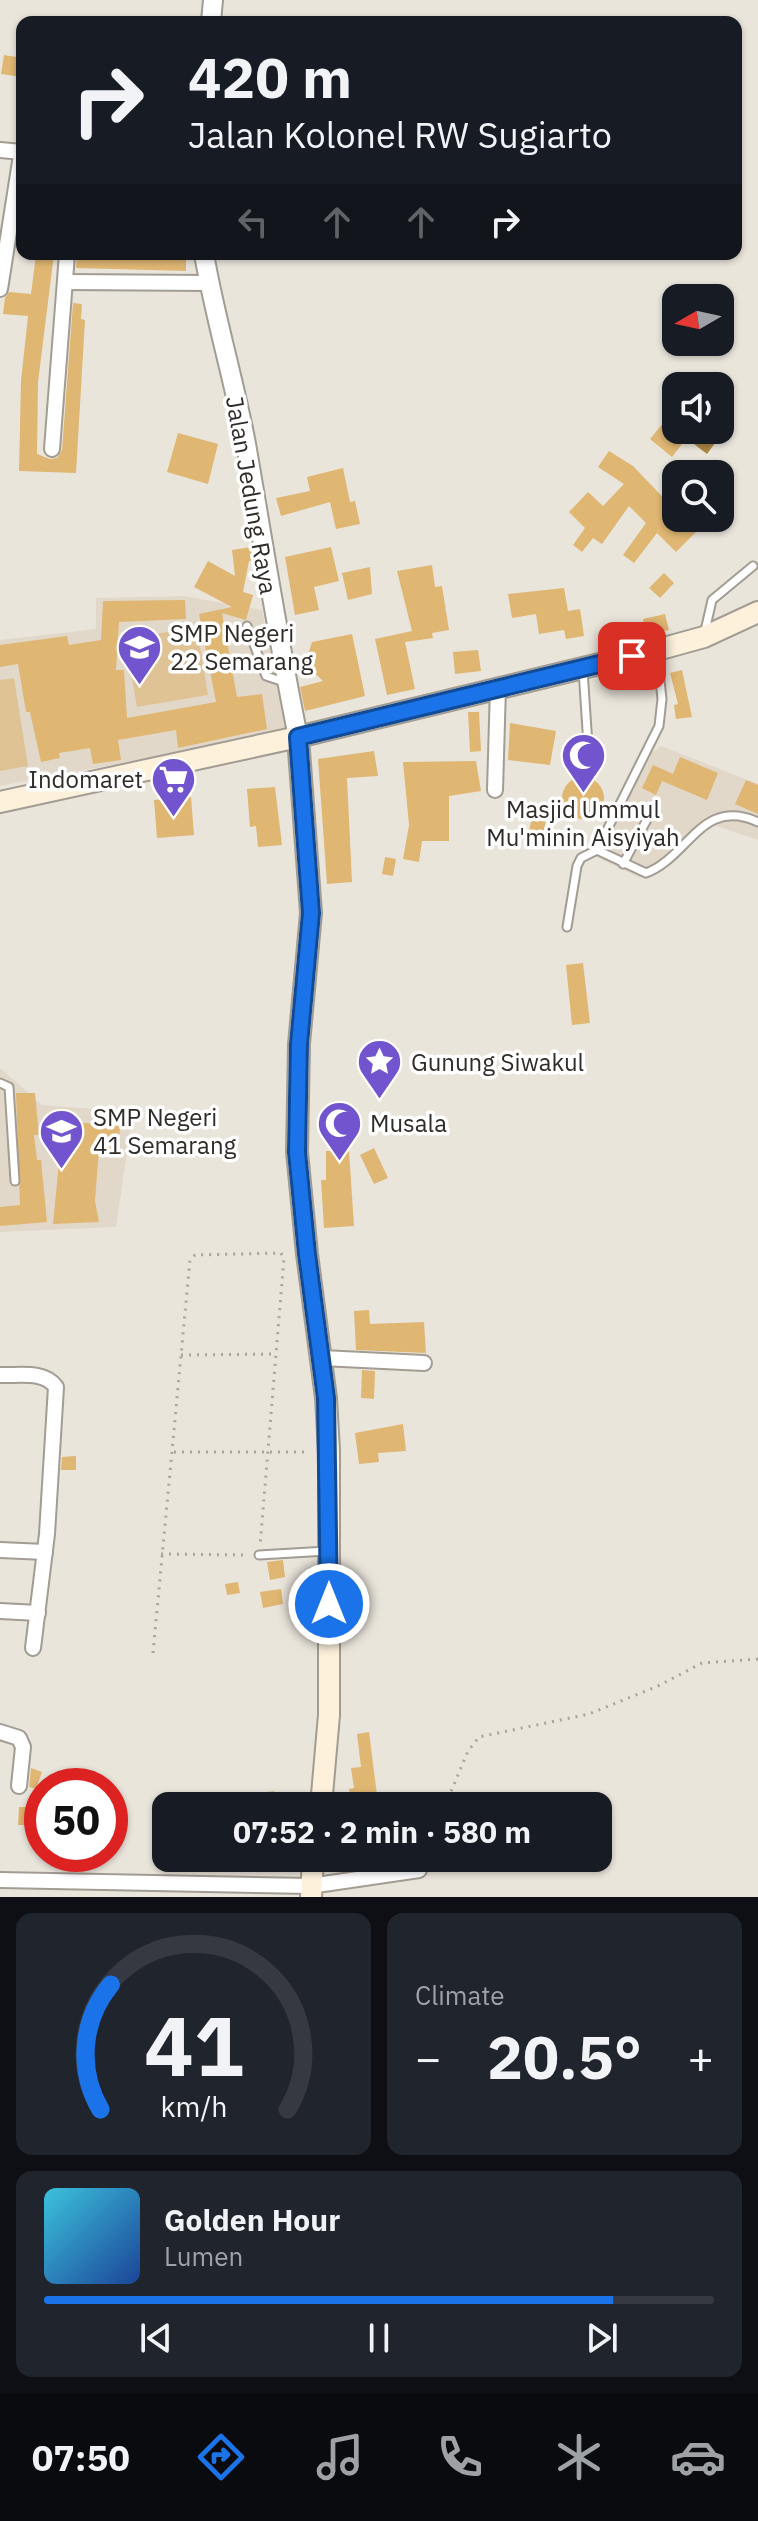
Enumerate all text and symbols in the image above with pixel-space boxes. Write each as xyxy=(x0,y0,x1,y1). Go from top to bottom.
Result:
text: 420 m xyxy=(188,41,352,113)
icon: right xyxy=(56,48,160,152)
text: Jalan Kolonel RW Sugiarto xyxy=(188,111,612,158)
icon: left xyxy=(231,200,275,244)
icon: ahead xyxy=(315,200,359,244)
icon: ahead xyxy=(399,200,443,244)
icon: right xyxy=(483,200,527,244)
north arrow xyxy=(662,284,734,356)
map controls xyxy=(662,284,734,532)
button: sound xyxy=(662,372,734,444)
street label: Jalan Jedung Raya xyxy=(219,393,285,597)
button: search xyxy=(662,460,734,532)
place label: SMP Negeri 22 Semarang xyxy=(170,617,314,677)
pin xyxy=(598,622,666,690)
school or university icon: SMP Negeri 22 Semarang xyxy=(115,623,163,686)
icon: arrive xyxy=(610,634,654,678)
mosque icon: Masjid Ummul Mu'minin Aisyiyah xyxy=(559,731,607,794)
supermarket icon: Indomaret xyxy=(150,755,198,818)
place label: Indomaret xyxy=(28,763,143,795)
place label: Masjid Ummul Mu'minin Aisyiyah xyxy=(486,793,680,853)
place icon: Gunung Siwakul xyxy=(356,1038,404,1101)
place label: Gunung Siwakul xyxy=(411,1046,584,1078)
mosque icon: Musala xyxy=(315,1099,363,1162)
place label: SMP Negeri 41 Semarang xyxy=(93,1101,237,1161)
school or university icon: SMP Negeri 41 Semarang xyxy=(38,1107,86,1170)
place label: Musala xyxy=(370,1107,447,1139)
position arrow xyxy=(287,1562,371,1646)
speed limit sign: 50 xyxy=(24,1768,128,1872)
text: 07:52 · 2 min · 580 m xyxy=(233,1812,531,1851)
text: Climate xyxy=(415,1978,505,2012)
text: 41 xyxy=(144,1991,243,2099)
text: 20.5° xyxy=(487,2017,642,2096)
text: − xyxy=(415,2029,441,2086)
text: + xyxy=(688,2029,714,2086)
text: km/h xyxy=(160,2088,227,2125)
text: Golden Hour xyxy=(164,2200,340,2239)
text: Lumen xyxy=(164,2239,243,2273)
icon: previous xyxy=(134,2316,178,2360)
icon: pause xyxy=(357,2316,401,2360)
icon: next xyxy=(580,2316,624,2360)
icon: directions xyxy=(193,2429,249,2485)
icon: music xyxy=(312,2429,368,2485)
icon: phone xyxy=(432,2429,488,2485)
icon: climate xyxy=(551,2429,607,2485)
icon: car xyxy=(670,2429,726,2485)
text: 07:50 xyxy=(32,2434,130,2481)

